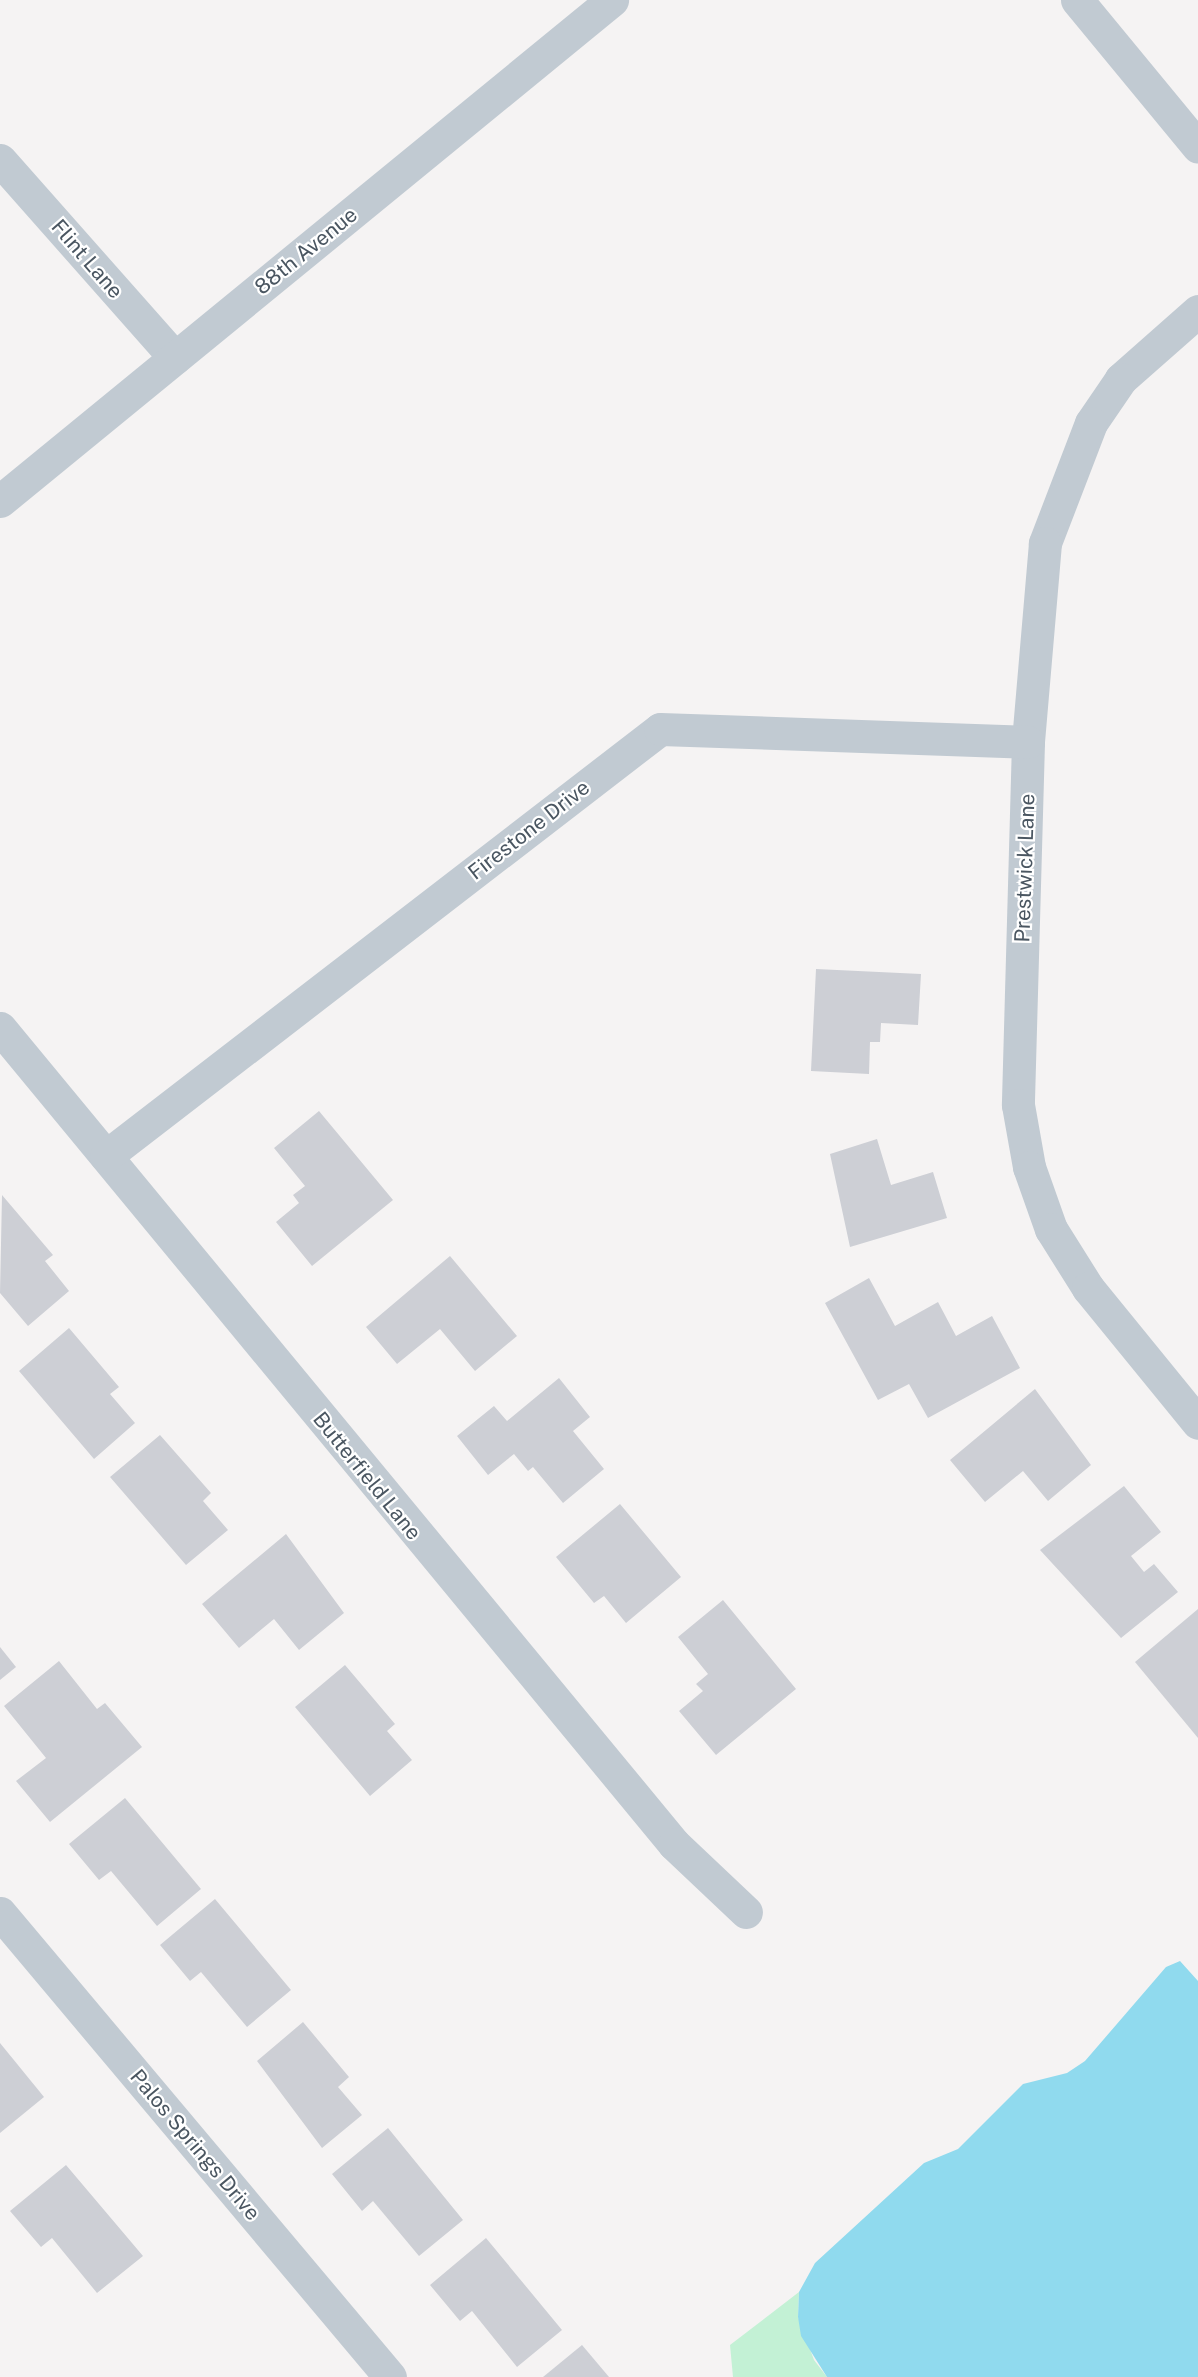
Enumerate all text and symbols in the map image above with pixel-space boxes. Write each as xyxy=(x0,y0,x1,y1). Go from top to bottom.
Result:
street label: 88th Avenue xyxy=(250,202,362,300)
street label: Flint Lane xyxy=(46,214,128,304)
street label: Firestone Drive xyxy=(463,775,595,885)
street label: Prestwick Lane xyxy=(1010,793,1040,943)
street label: Butterfield Lane xyxy=(308,1407,426,1545)
street label: Palos Springs Drive xyxy=(125,2064,265,2226)

